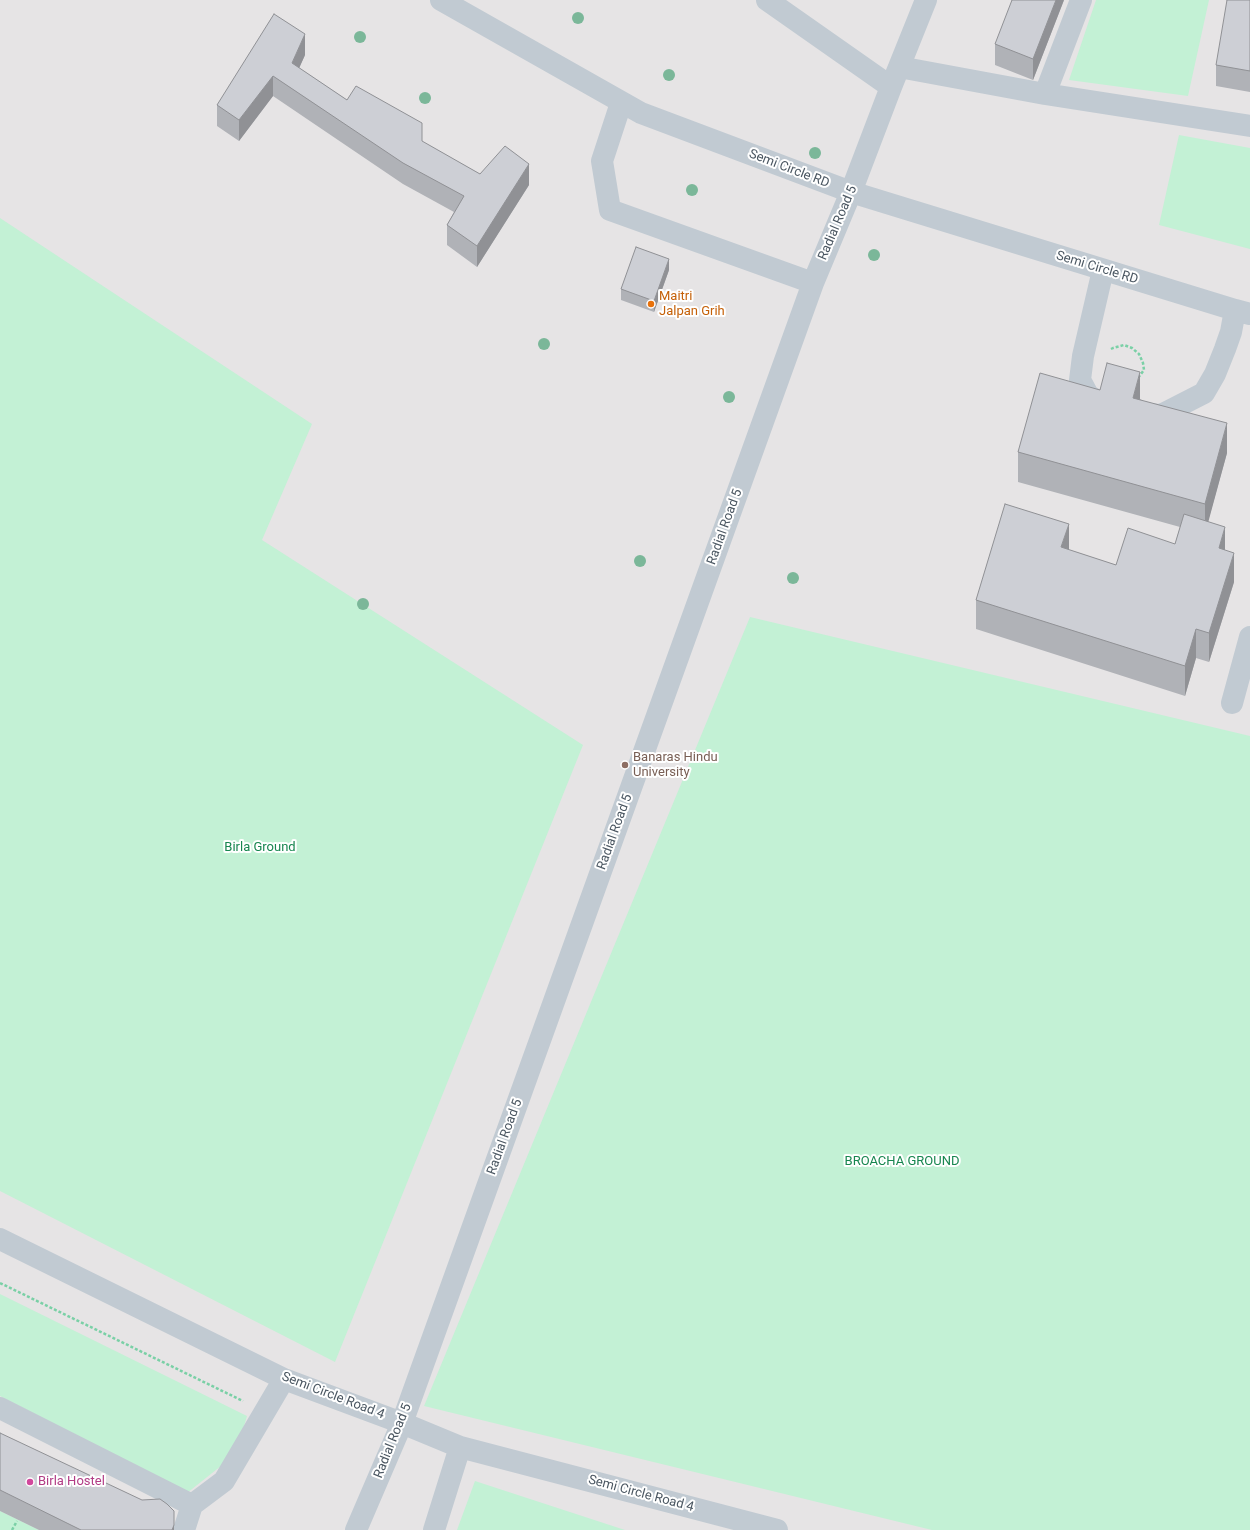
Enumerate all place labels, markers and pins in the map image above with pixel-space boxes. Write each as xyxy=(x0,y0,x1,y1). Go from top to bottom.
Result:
place label: Maitri Jalpan Grih xyxy=(659,289,725,320)
marker: Maitri Jalpan Grih xyxy=(646,299,656,309)
place label: Banaras Hindu University xyxy=(633,750,718,781)
marker: Banaras Hindu University xyxy=(620,760,630,770)
place label: Birla Hostel xyxy=(38,1474,105,1490)
marker: Birla Hostel xyxy=(25,1477,35,1487)

